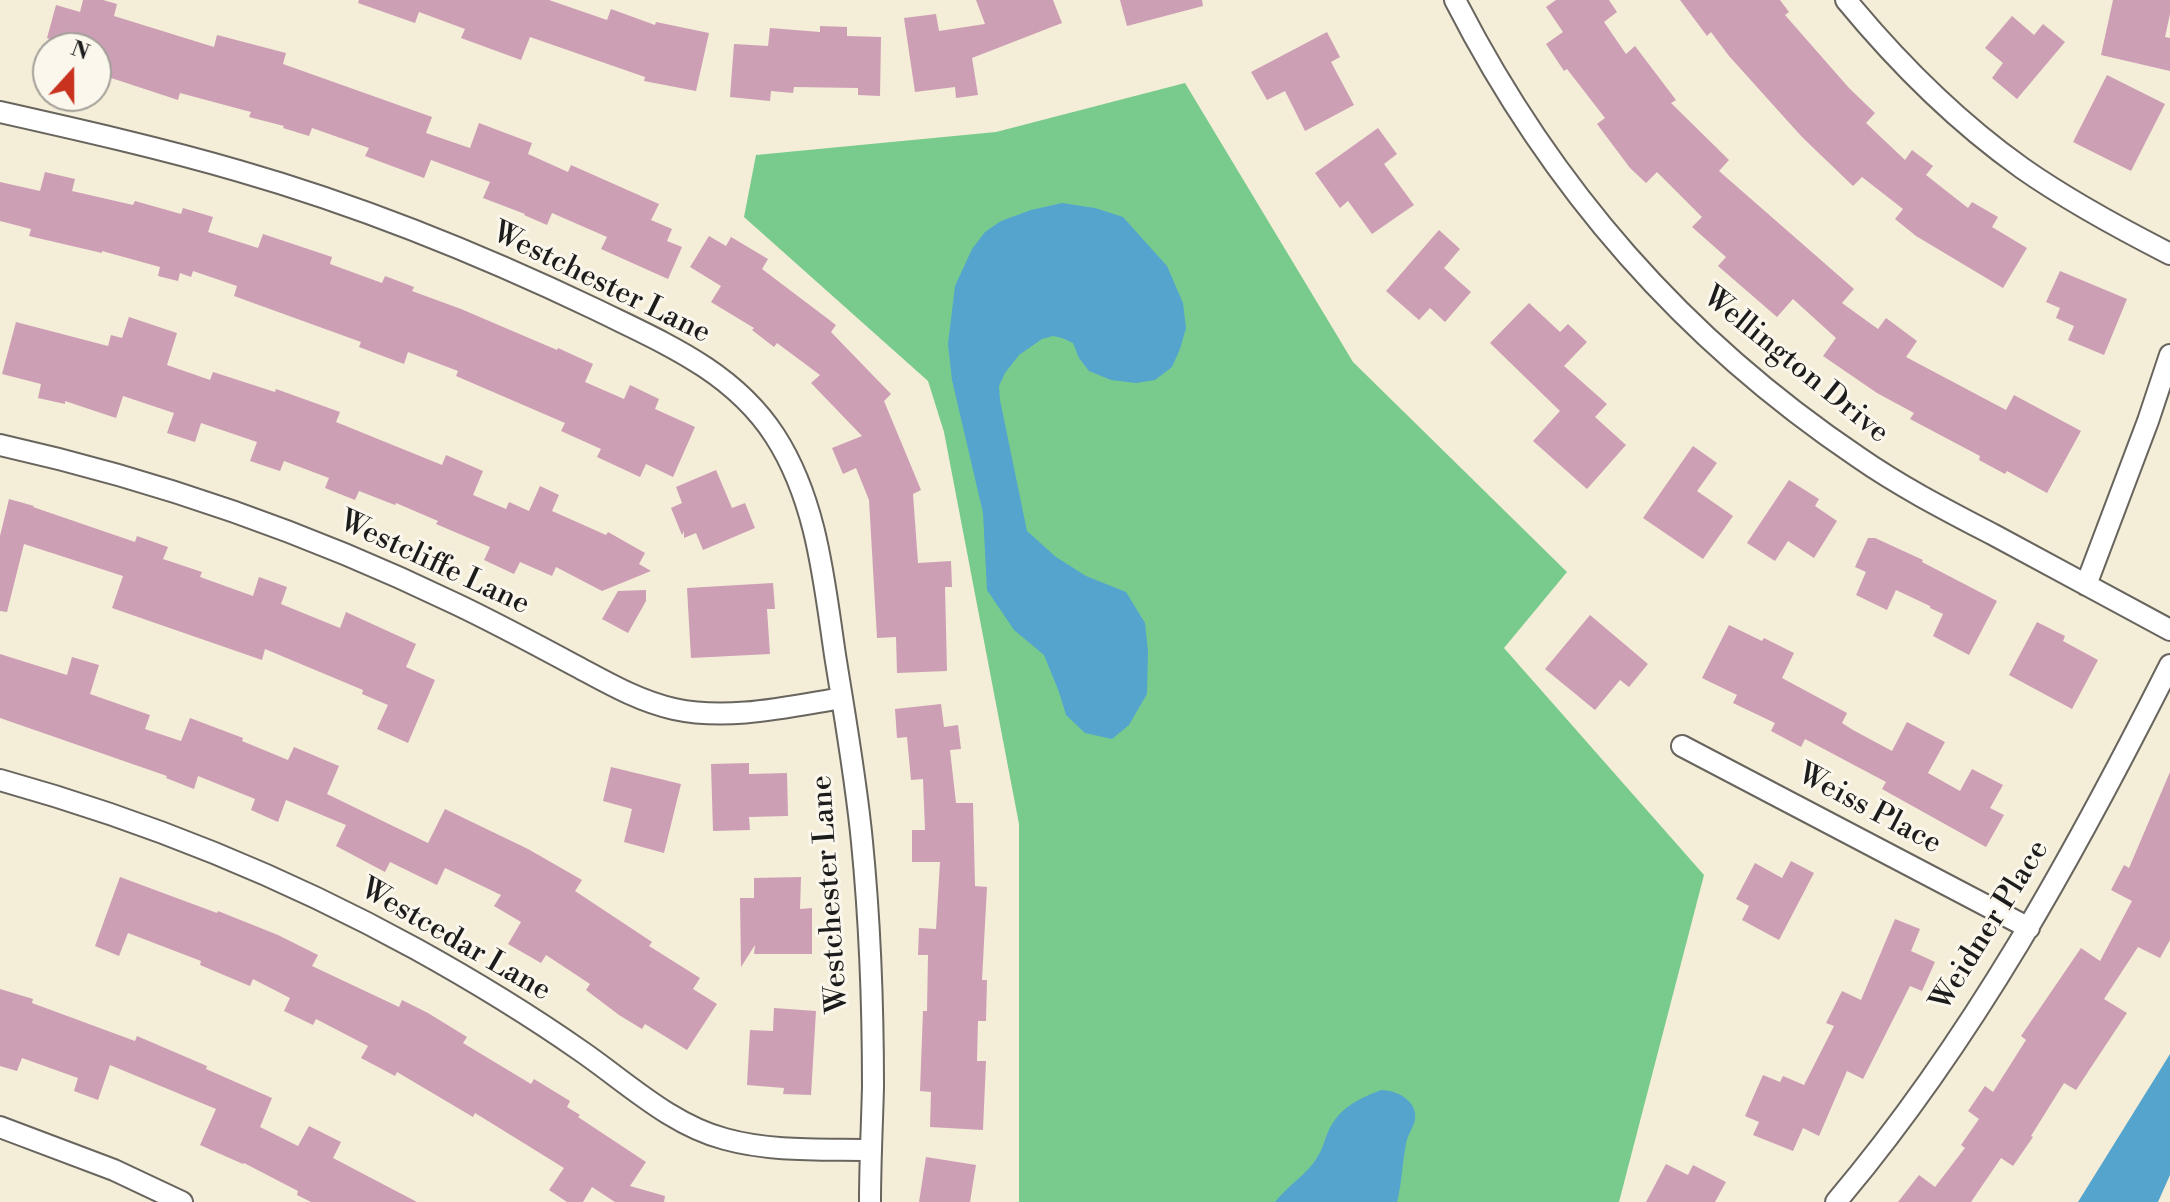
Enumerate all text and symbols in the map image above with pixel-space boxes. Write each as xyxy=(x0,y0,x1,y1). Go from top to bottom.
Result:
north arrow xyxy=(32,32,112,112)
text: N xyxy=(67,35,93,67)
street label: Westchester Lane xyxy=(486,216,716,352)
street label: Wellington Drive xyxy=(1695,280,1895,452)
street label: Westcliffe Lane xyxy=(333,504,535,624)
street label: Weiss Place xyxy=(1791,757,1947,863)
street label: Westchester Lane xyxy=(805,774,857,1014)
street label: Weidner Place xyxy=(1924,834,2058,1018)
street label: Westcedar Lane xyxy=(353,872,557,1010)

